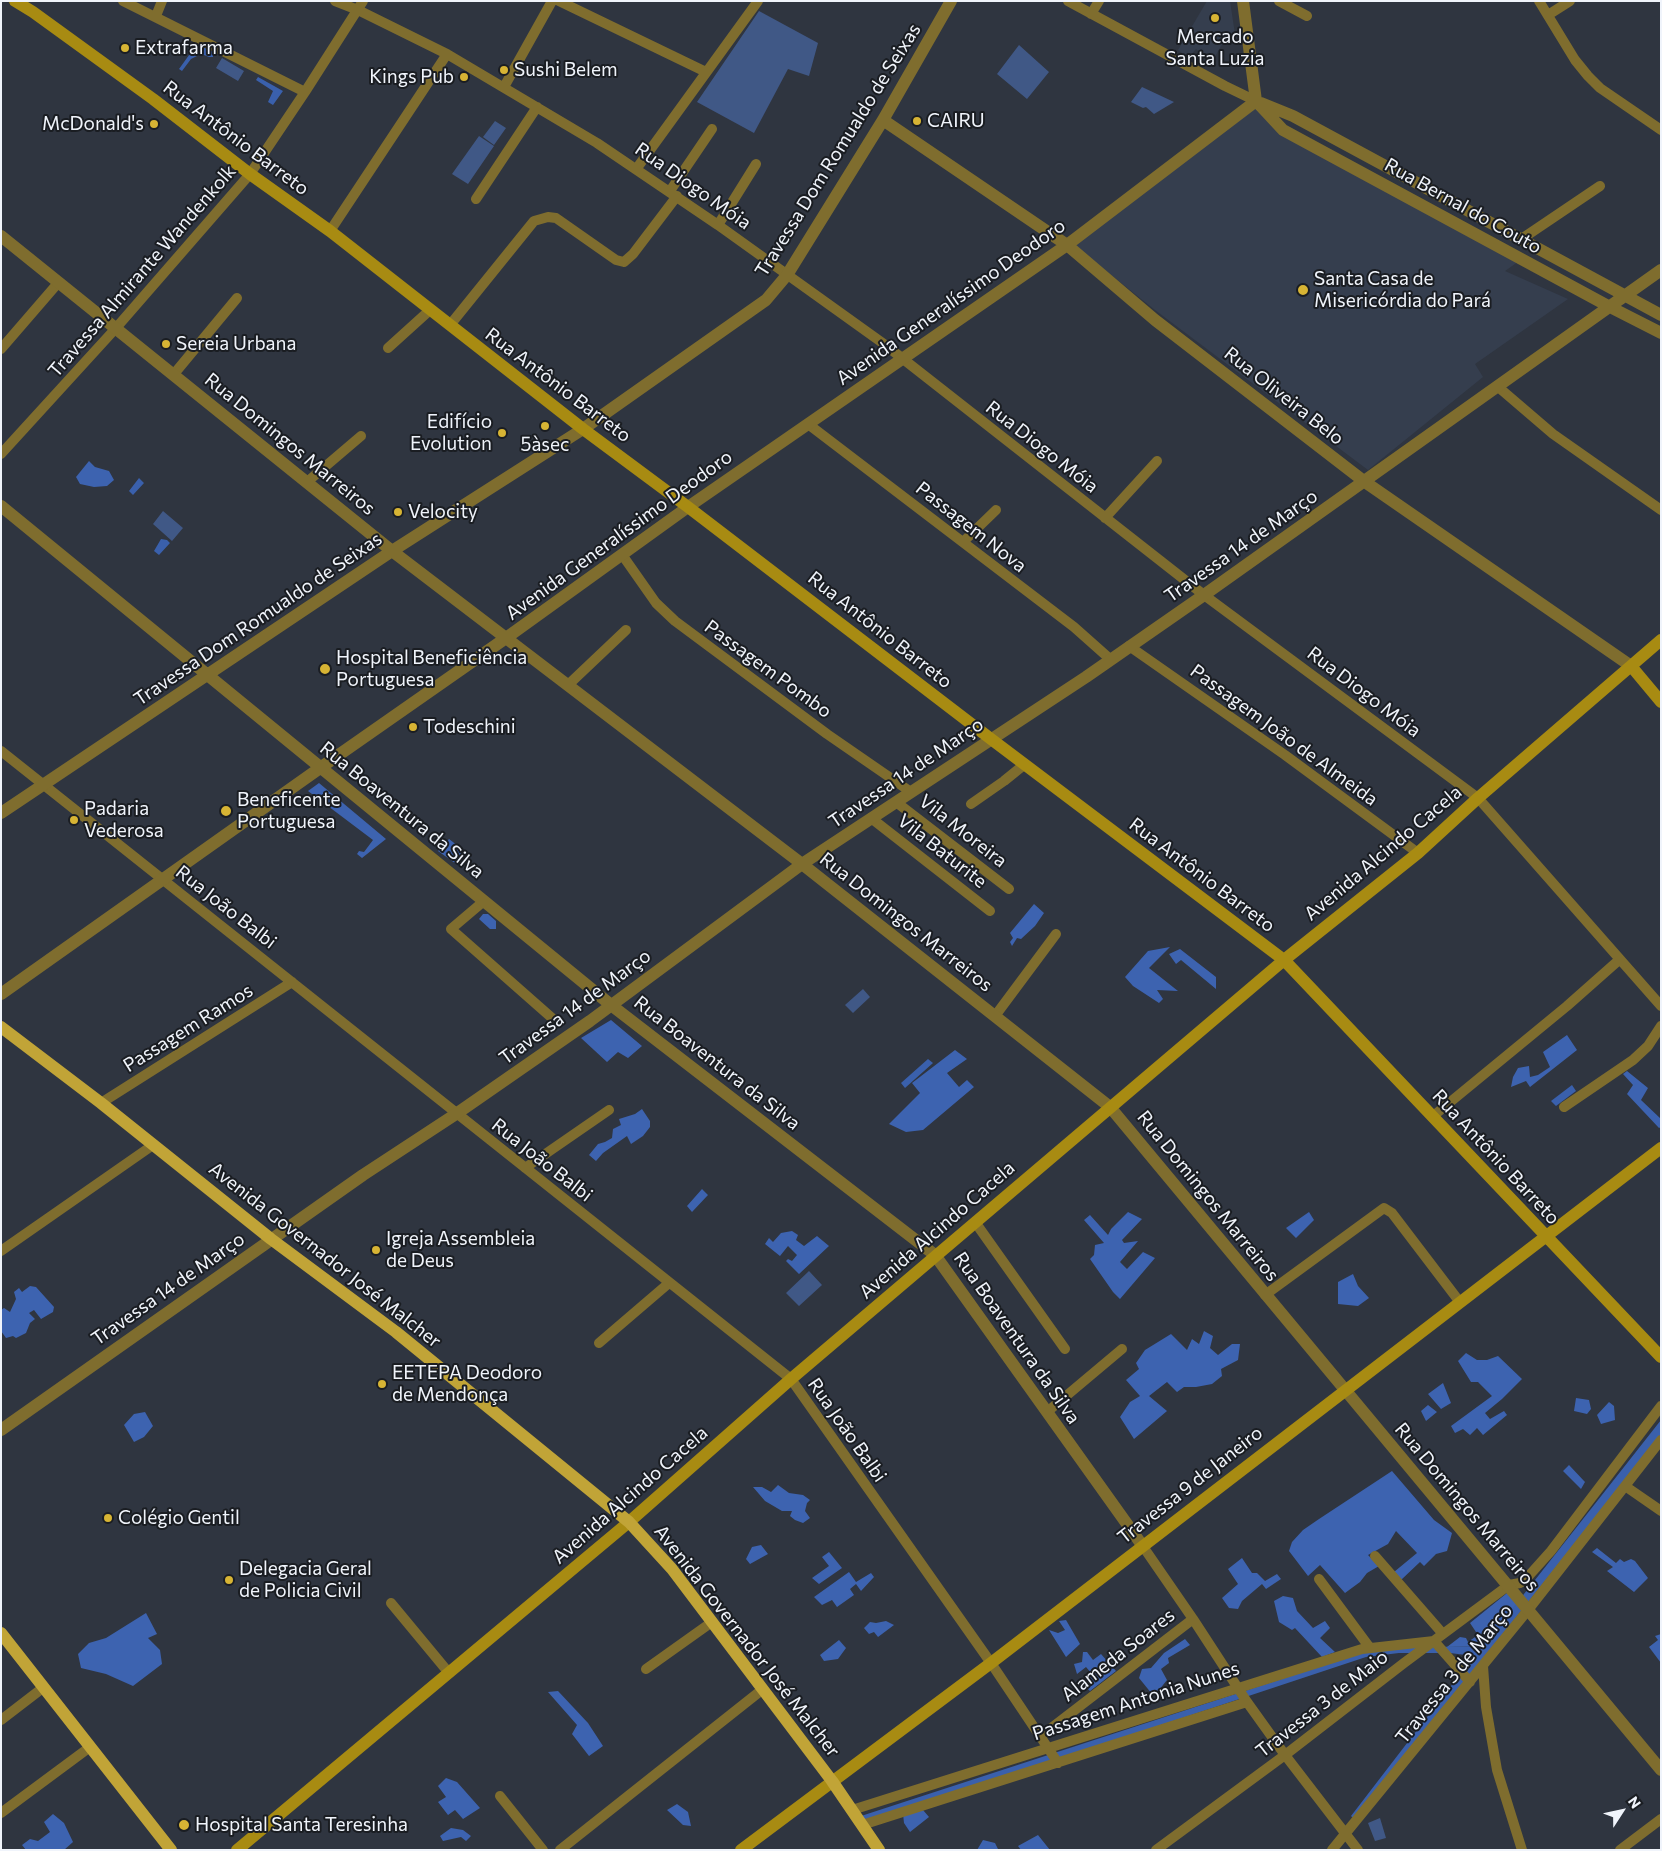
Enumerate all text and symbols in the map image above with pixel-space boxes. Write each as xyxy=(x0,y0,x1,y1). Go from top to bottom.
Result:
marker: Mercado Santa Luzia xyxy=(1209,12,1221,24)
street label: Travessa Dom Romualdo de Seixas xyxy=(750,19,926,281)
place label: Mercado Santa Luzia xyxy=(1165,26,1265,70)
place label: Extrafarma xyxy=(135,37,233,59)
marker: Extrafarma xyxy=(119,42,131,54)
place label: Sushi Belem xyxy=(514,59,618,81)
marker: Sushi Belem xyxy=(498,64,510,76)
place label: Kings Pub xyxy=(369,66,454,88)
marker: Kings Pub xyxy=(458,71,470,83)
street label: Rua Antônio Barreto xyxy=(159,76,313,200)
place label: CAIRU xyxy=(927,110,985,132)
place label: McDonald's xyxy=(42,113,144,135)
marker: CAIRU xyxy=(911,115,923,127)
marker: McDonald's xyxy=(148,118,160,130)
street label: Rua Diogo Móia xyxy=(631,138,755,234)
street label: Rua Bernal do Couto xyxy=(1381,153,1545,259)
street label: Travessa Almirante Wandenkolk xyxy=(43,160,241,382)
street label: Avenida Generalíssimo Deodoro xyxy=(832,214,1070,390)
place label: Santa Casa de Misericórdia do Pará xyxy=(1314,268,1491,312)
marker: Santa Casa de Misericórdia do Pará xyxy=(1296,283,1310,297)
street label: Rua Antônio Barreto xyxy=(481,323,635,447)
place label: Sereia Urbana xyxy=(176,333,296,355)
marker: Sereia Urbana xyxy=(160,338,172,350)
street label: Rua Oliveira Belo xyxy=(1220,342,1348,450)
street label: Rua Domingos Marreiros xyxy=(200,368,380,520)
street label: Rua Diogo Móia xyxy=(981,396,1103,498)
place label: Edifício Evolution xyxy=(410,411,492,455)
marker: 5àsec xyxy=(539,420,551,432)
marker: Edifício Evolution xyxy=(496,427,508,439)
place label: 5àsec xyxy=(521,434,569,456)
street label: Avenida Generalíssimo Deodoro xyxy=(501,445,737,625)
street label: Passagem Nova xyxy=(911,477,1031,577)
street label: Travessa 14 de Março xyxy=(1160,485,1322,607)
place label: Velocity xyxy=(408,501,478,523)
marker: Velocity xyxy=(392,506,404,518)
street label: Travessa Dom Romualdo de Seixas xyxy=(130,527,386,711)
street label: Rua Antônio Barreto xyxy=(803,567,957,693)
street label: Passagem Pombo xyxy=(700,615,836,723)
street label: Rua Diogo Móia xyxy=(1303,642,1425,742)
place label: Hospital Beneficiência Portuguesa xyxy=(336,647,527,691)
street label: Passagem João de Almeida xyxy=(1186,659,1382,811)
marker: Hospital Beneficiência Portuguesa xyxy=(318,662,332,676)
street label: Travessa 14 de Março xyxy=(824,713,988,833)
place label: Todeschini xyxy=(423,716,516,738)
marker: Todeschini xyxy=(407,721,419,733)
street label: Rua Boaventura da Silva xyxy=(315,737,489,883)
street label: Avenida Alcindo Cacela xyxy=(1300,781,1466,925)
place label: Beneficente Portuguesa xyxy=(237,789,340,833)
street label: Vila Moreira xyxy=(914,790,1012,872)
place label: Padaria Vederosa xyxy=(84,798,164,842)
marker: Beneficente Portuguesa xyxy=(219,804,233,818)
street label: Vila Baturite xyxy=(893,809,991,893)
street label: Rua Antônio Barreto xyxy=(1125,813,1279,937)
marker: Padaria Vederosa xyxy=(68,814,80,826)
street label: Rua Domingos Marreiros xyxy=(815,848,997,996)
street label: Rua João Balbi xyxy=(171,861,281,953)
street label: Travessa 14 de Março xyxy=(495,944,655,1070)
street label: Passagem Ramos xyxy=(119,979,257,1077)
street label: Rua Boaventura da Silva xyxy=(629,991,805,1135)
street label: Rua Antônio Barreto xyxy=(1427,1085,1565,1229)
street label: Rua Domingos Marreiros xyxy=(1132,1106,1284,1286)
street label: Rua João Balbi xyxy=(487,1114,597,1206)
street label: Avenida Alcindo Cacela xyxy=(855,1156,1019,1304)
street label: Avenida Governador José Malcher xyxy=(204,1157,446,1353)
street label: Travessa 14 de Março xyxy=(87,1228,249,1350)
place label: Igreja Assembleia de Deus xyxy=(386,1228,535,1272)
marker: Igreja Assembleia de Deus xyxy=(370,1244,382,1256)
street label: Rua Boaventura da Silva xyxy=(949,1248,1085,1428)
place label: EETEPA Deodoro de Mendonça xyxy=(392,1362,542,1406)
street label: Rua João Balbi xyxy=(803,1374,891,1486)
marker: EETEPA Deodoro de Mendonça xyxy=(376,1378,388,1390)
street label: Rua Domingos Marreiros xyxy=(1390,1418,1544,1596)
street label: Avenida Alcindo Cacela xyxy=(548,1421,712,1569)
street label: Travessa 9 de Janeiro xyxy=(1113,1421,1267,1549)
place label: Colégio Gentil xyxy=(118,1507,240,1529)
marker: Colégio Gentil xyxy=(102,1512,114,1524)
street label: Avenida Governador José Malcher xyxy=(649,1520,845,1762)
place label: Delegacia Geral de Policia Civil xyxy=(239,1558,372,1602)
marker: Delegacia Geral de Policia Civil xyxy=(223,1574,235,1586)
street label: Travessa 3 de Março xyxy=(1391,1600,1517,1748)
street label: Alameda Soares xyxy=(1057,1604,1179,1706)
street label: Travessa 3 de Maio xyxy=(1251,1645,1393,1763)
street label: Passagem Antonia Nunes xyxy=(1030,1657,1242,1745)
north arrow xyxy=(1597,1786,1647,1836)
text: N xyxy=(1625,1793,1645,1811)
place label: Hospital Santa Teresinha xyxy=(195,1814,408,1836)
marker: Hospital Santa Teresinha xyxy=(177,1818,191,1832)

